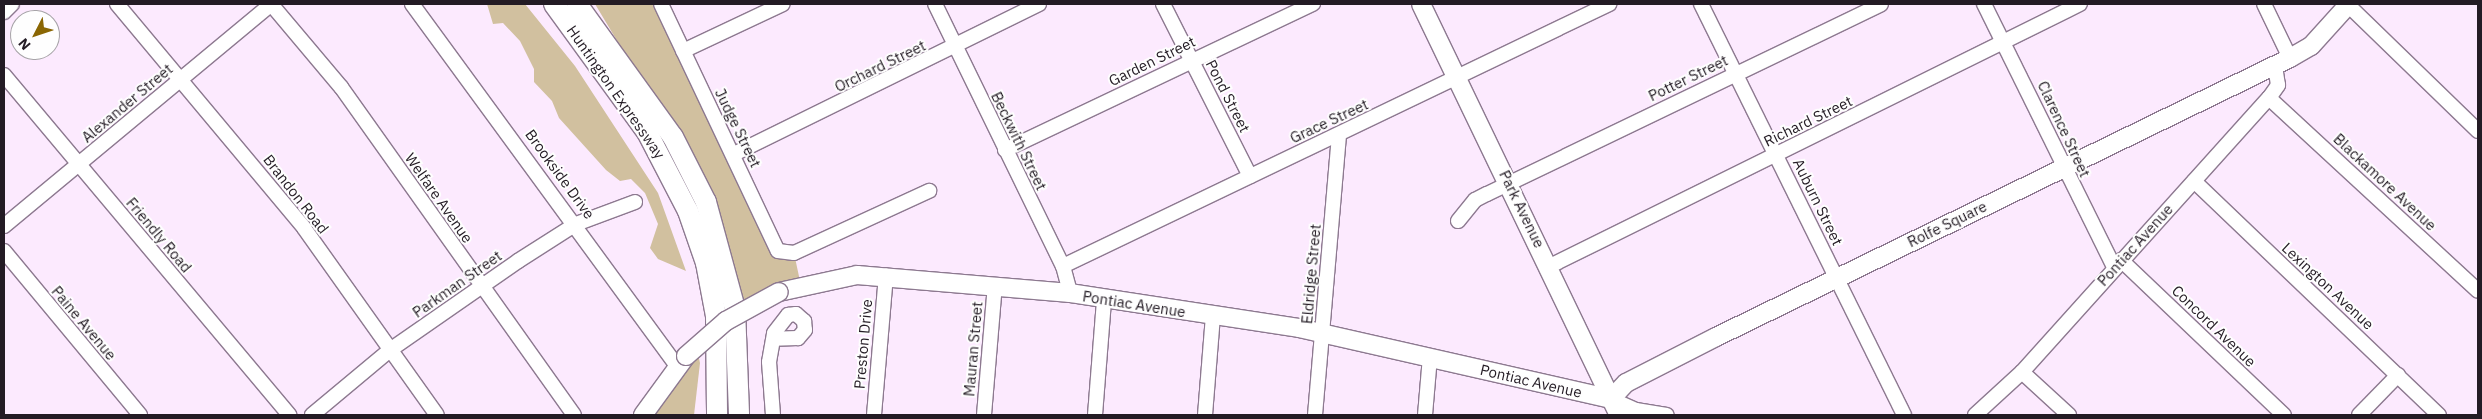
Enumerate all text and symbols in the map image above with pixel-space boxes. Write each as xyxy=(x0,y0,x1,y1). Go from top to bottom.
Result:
north arrow xyxy=(10,10,60,60)
street label: Huntington Expressway xyxy=(563,22,669,162)
street label: Garden Street xyxy=(1106,32,1198,90)
text: N xyxy=(14,34,35,54)
street label: Orchard Street xyxy=(832,36,928,96)
street label: Potter Street xyxy=(1645,51,1731,105)
street label: Pond Street xyxy=(1202,57,1254,135)
street label: Alexander Street xyxy=(78,60,176,146)
street label: Clarence Street xyxy=(2034,78,2094,180)
street label: Judge Street xyxy=(711,86,765,170)
street label: Beckwith Street xyxy=(987,89,1051,193)
street label: Richard Street xyxy=(1761,92,1855,150)
street label: Grace Street xyxy=(1287,95,1371,147)
street label: Brookside Drive xyxy=(522,126,598,222)
street label: Blackamore Avenue xyxy=(2330,130,2440,234)
street label: Welfare Avenue xyxy=(401,150,477,246)
street label: Brandon Road xyxy=(260,151,332,237)
street label: Auburn Street xyxy=(1789,156,1847,248)
street label: Park Avenue xyxy=(1496,167,1548,251)
street label: Friendly Road xyxy=(122,194,196,276)
street label: Rolfe Square xyxy=(1904,197,1990,251)
street label: Pontiac Avenue xyxy=(2094,200,2176,290)
street label: Eldridge Street xyxy=(1298,223,1324,325)
street label: Lexington Avenue xyxy=(2278,239,2378,333)
street label: Parkman Street xyxy=(409,247,505,321)
street label: Concord Avenue xyxy=(2168,281,2260,371)
street label: Paine Avenue xyxy=(48,282,120,364)
street label: Pontiac Avenue xyxy=(1081,287,1187,321)
street label: Preston Drive xyxy=(850,298,876,390)
street label: Mauran Street xyxy=(960,301,986,397)
street label: Pontiac Avenue xyxy=(1478,361,1584,401)

